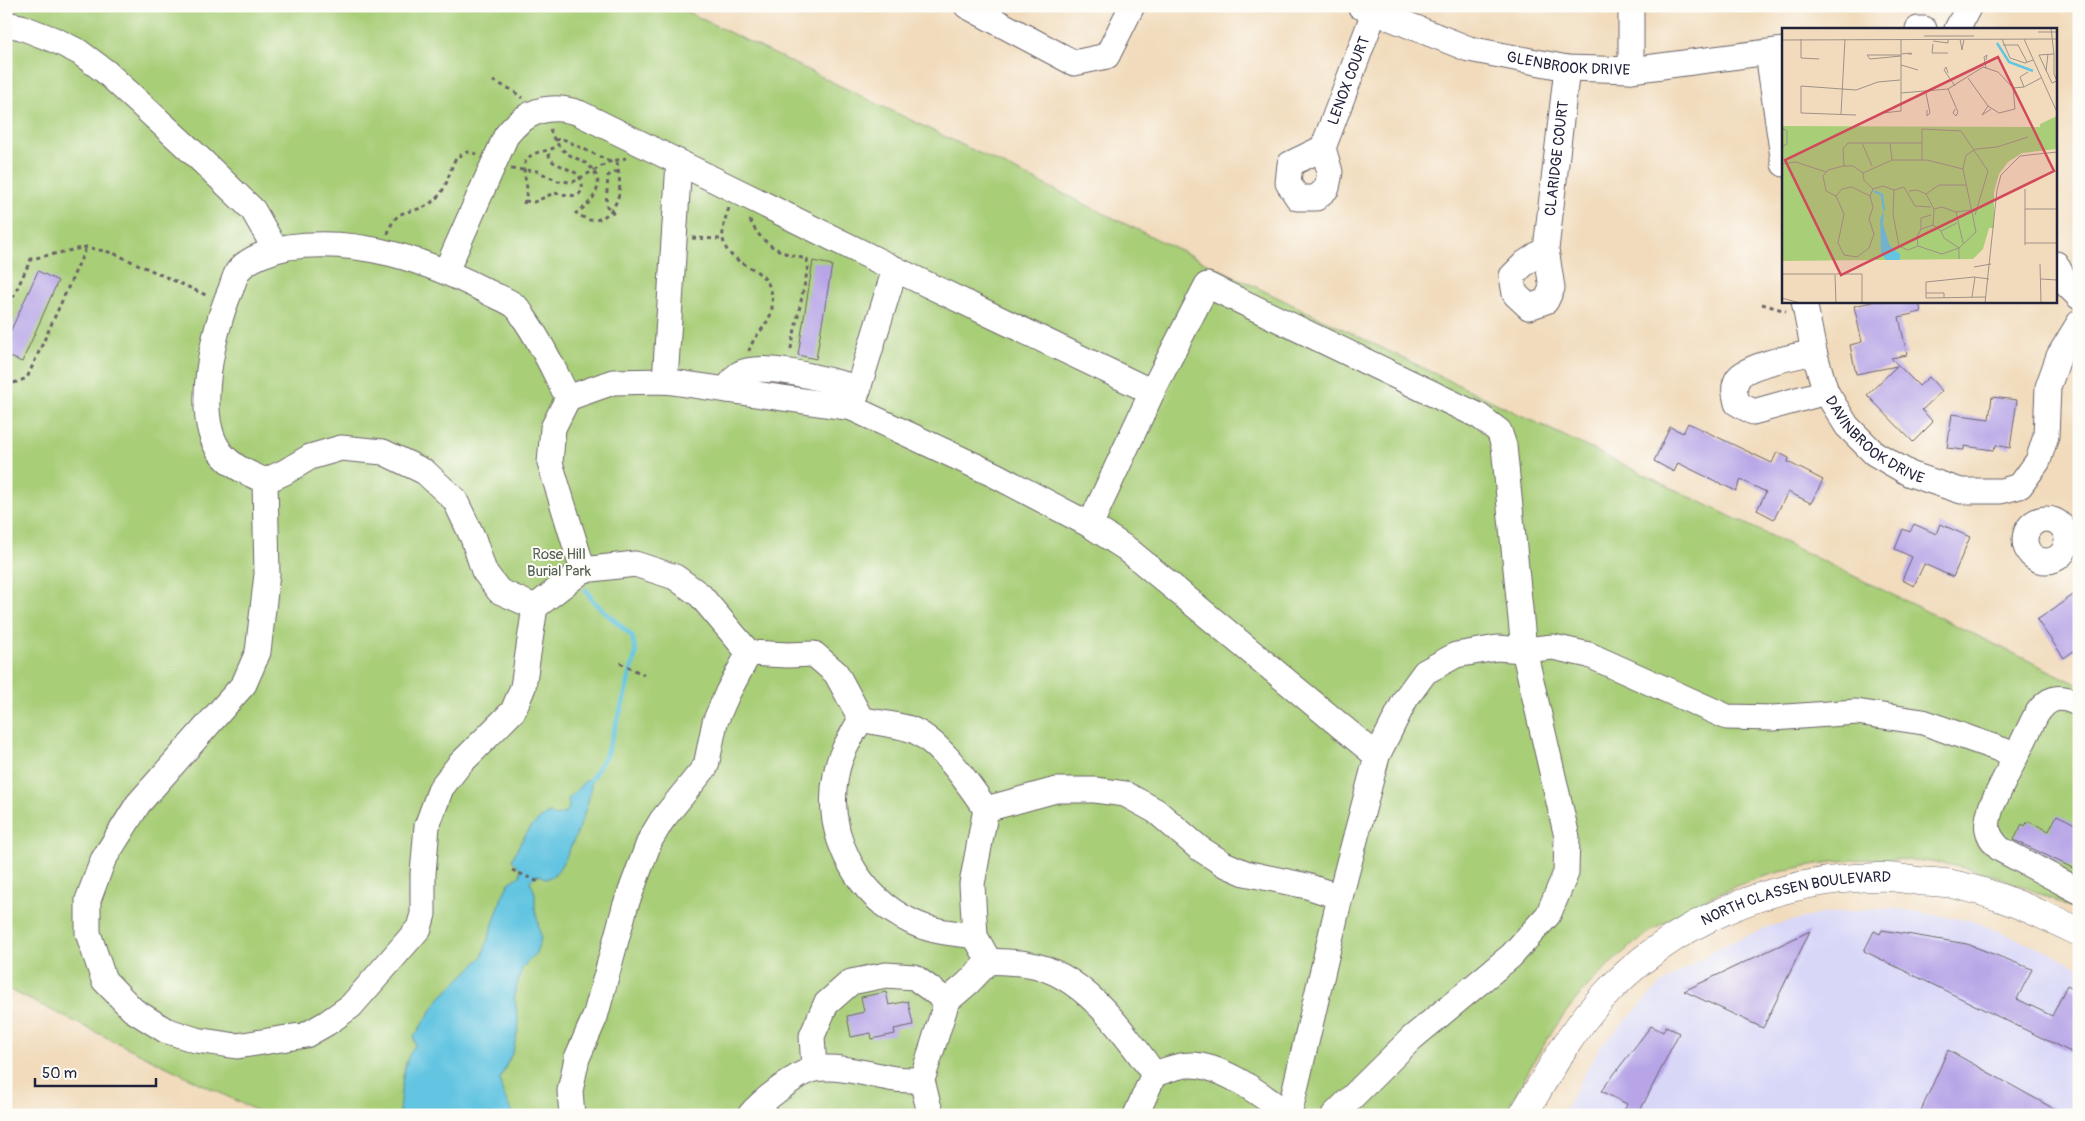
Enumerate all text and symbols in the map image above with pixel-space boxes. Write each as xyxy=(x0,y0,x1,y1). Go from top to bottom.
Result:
inset map xyxy=(1782,28,2058,302)
street label: LENOX COURT xyxy=(1323,34,1374,128)
street label: GLENBROOK DRIVE xyxy=(1505,47,1631,79)
street label: CLARIDGE COURT xyxy=(1540,100,1573,217)
street label: DAVINBROOK DRIVE xyxy=(1821,392,1927,488)
park label: Rose Hill Burial Park xyxy=(527,545,592,581)
street label: NORTH CLASSEN BOULEVARD xyxy=(1698,867,1891,930)
scale bar xyxy=(35,1056,156,1088)
text: 50 m xyxy=(42,1064,77,1083)

